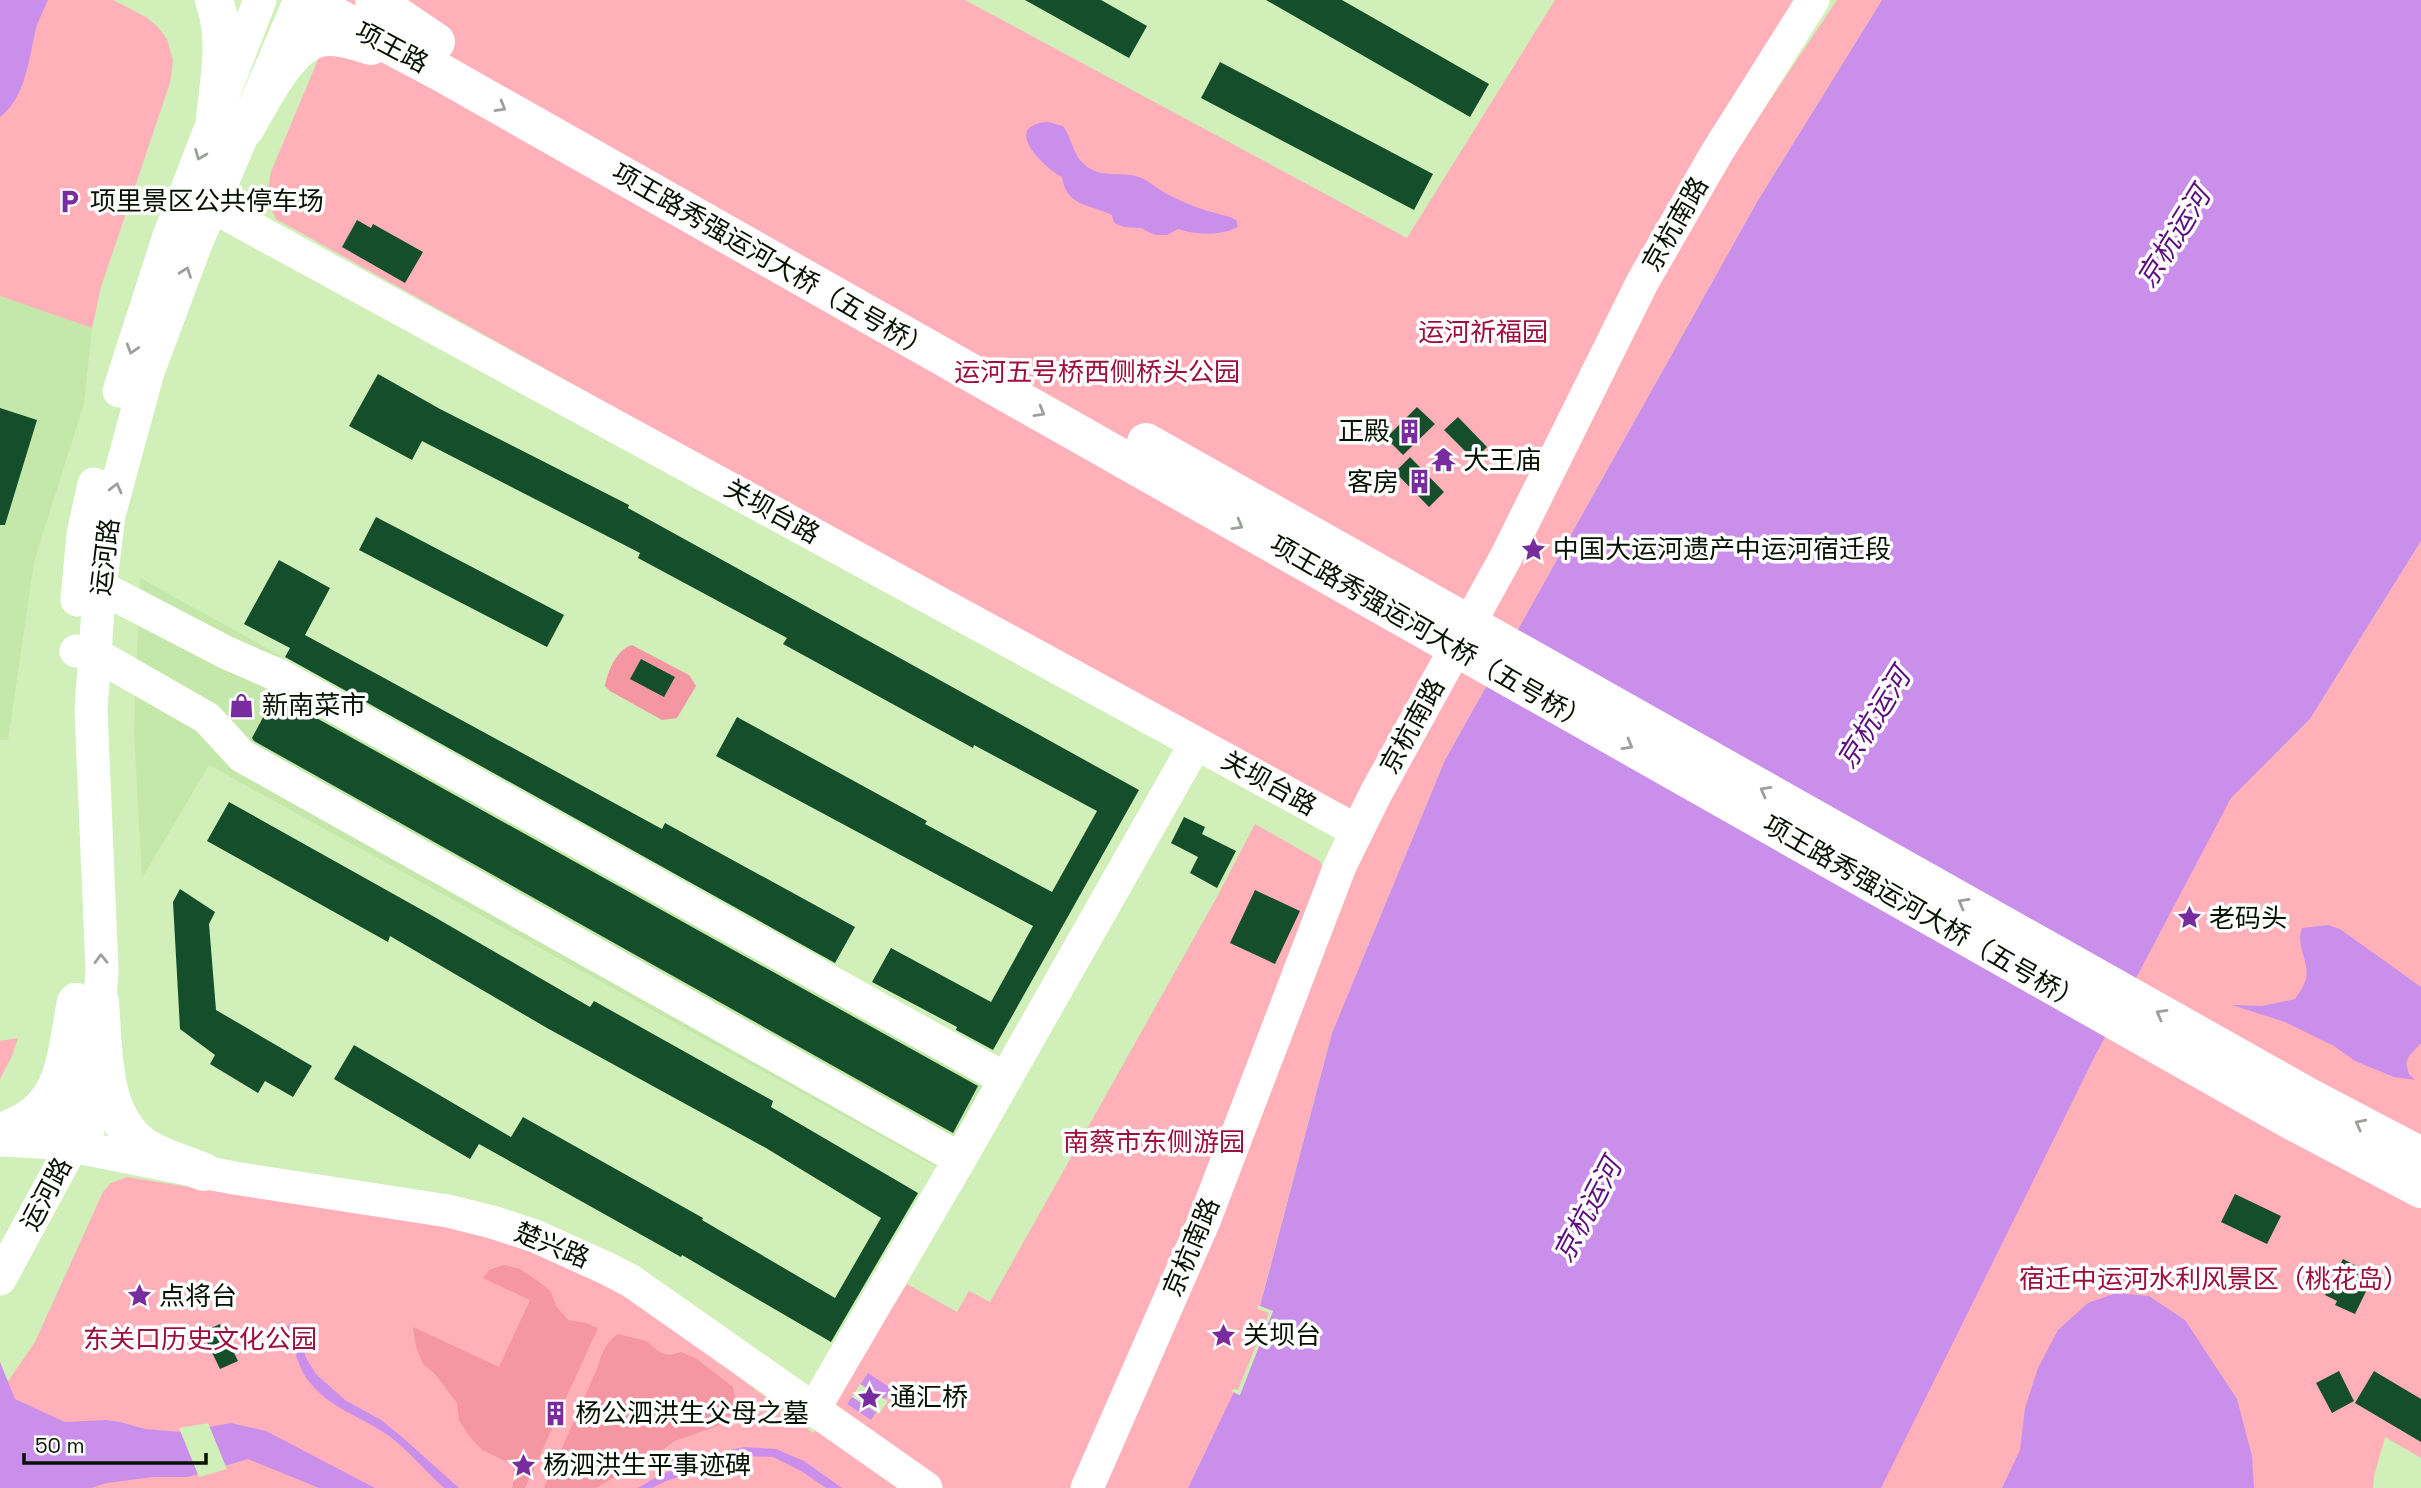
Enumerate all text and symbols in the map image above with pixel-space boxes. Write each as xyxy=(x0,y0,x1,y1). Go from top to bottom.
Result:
street label: 项王路 xyxy=(350,14,434,80)
one-way arrow xyxy=(494,99,506,112)
one-way arrow xyxy=(195,148,209,160)
street label: 项王路秀强运河大桥（五号桥） xyxy=(606,155,938,367)
street label: 京杭南路 xyxy=(1634,170,1716,278)
water label: 京杭运河 xyxy=(2128,176,2221,294)
place label: 项里景区公共停车场 xyxy=(90,184,324,218)
parking icon: 项里景区公共停车场 xyxy=(56,187,84,215)
one-way arrow xyxy=(177,266,191,278)
park label: 运河祈福园 xyxy=(1418,315,1548,349)
one-way arrow xyxy=(126,342,140,355)
park label: 运河五号桥西侧桥头公园 xyxy=(954,355,1240,389)
one-way arrow xyxy=(1033,404,1045,417)
place label: 正殿 xyxy=(1338,414,1390,448)
building icon: 正殿 xyxy=(1396,417,1424,445)
place label: 大王庙 xyxy=(1463,443,1541,477)
temple icon: 大王庙 xyxy=(1429,446,1457,474)
place label: 客房 xyxy=(1347,465,1399,499)
building icon: 客房 xyxy=(1405,468,1433,496)
street label: 关坝台路 xyxy=(718,471,826,551)
one-way arrow xyxy=(108,482,122,494)
street label: 运河路 xyxy=(83,516,127,598)
one-way arrow xyxy=(1230,516,1243,529)
street label: 项王路秀强运河大桥（五号桥） xyxy=(1264,527,1596,739)
place label: 中国大运河遗产中运河宿迁段 xyxy=(1553,532,1891,566)
place icon: 中国大运河遗产中运河宿迁段 xyxy=(1519,535,1547,563)
water label: 京杭运河 xyxy=(1828,657,1921,775)
street label: 京杭南路 xyxy=(1372,672,1452,780)
place label: 新南菜市 xyxy=(262,688,366,722)
shop icon: 新南菜市 xyxy=(228,691,256,719)
one-way arrow xyxy=(1620,737,1633,750)
street label: 关坝台路 xyxy=(1215,743,1323,823)
one-way arrow xyxy=(1760,786,1772,799)
street label: 项王路秀强运河大桥（五号桥） xyxy=(1757,807,2089,1019)
one-way arrow xyxy=(1958,898,1970,911)
place label: 老码头 xyxy=(2209,901,2287,935)
place icon: 老码头 xyxy=(2175,904,2203,932)
one-way arrow xyxy=(94,953,109,964)
one-way arrow xyxy=(2156,1009,2169,1022)
one-way arrow xyxy=(2355,1119,2368,1133)
park label: 南蔡市东侧游园 xyxy=(1063,1125,1245,1159)
water label: 京杭运河 xyxy=(1545,1148,1632,1268)
street label: 运河路 xyxy=(13,1152,79,1236)
street label: 京杭南路 xyxy=(1155,1192,1227,1302)
street label: 楚兴路 xyxy=(509,1215,595,1275)
park label: 宿迁中运河水利风景区（桃花岛） xyxy=(2019,1262,2409,1296)
place label: 点将台 xyxy=(159,1279,237,1313)
place icon: 点将台 xyxy=(125,1282,153,1310)
place label: 关坝台 xyxy=(1243,1318,1321,1352)
place icon: 关坝台 xyxy=(1209,1321,1237,1349)
park label: 东关口历史文化公园 xyxy=(83,1322,317,1356)
place label: 通汇桥 xyxy=(890,1380,968,1414)
place icon: 通汇桥 xyxy=(856,1383,884,1411)
place label: 杨公泗洪生父母之墓 xyxy=(575,1396,809,1430)
building icon: 杨公泗洪生父母之墓 xyxy=(541,1399,569,1427)
scale bar xyxy=(24,1422,206,1466)
text: 50 m xyxy=(35,1432,85,1459)
place label: 杨泗洪生平事迹碑 xyxy=(543,1448,751,1482)
place icon: 杨泗洪生平事迹碑 xyxy=(509,1451,537,1479)

